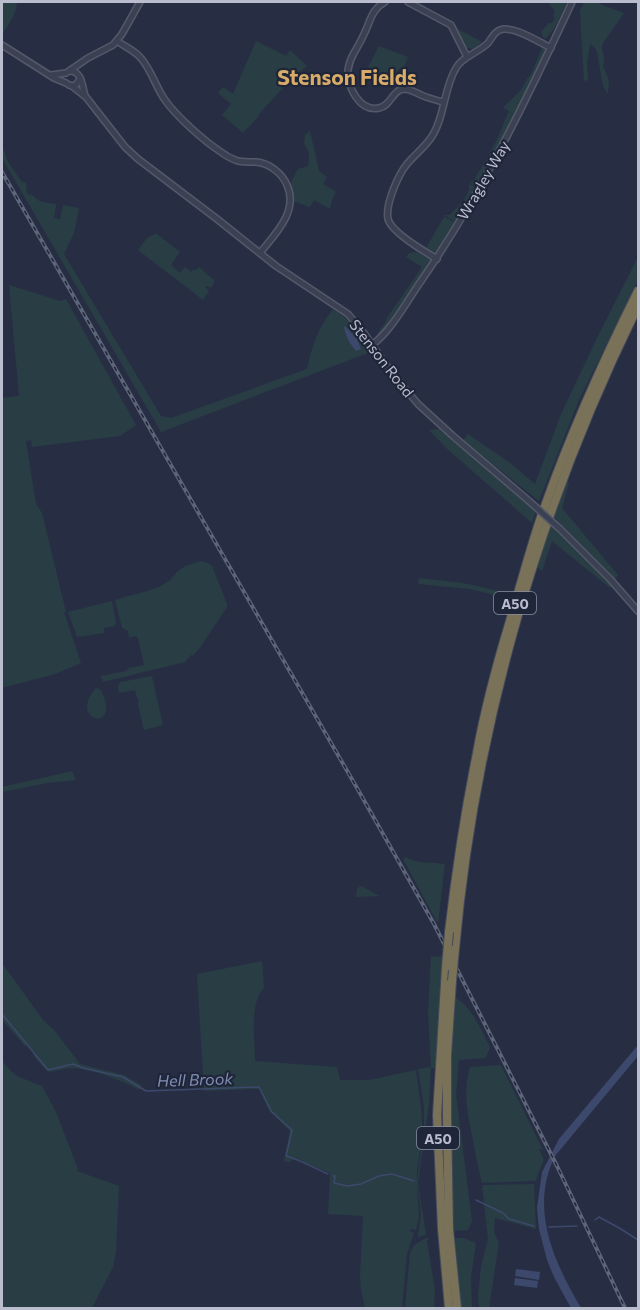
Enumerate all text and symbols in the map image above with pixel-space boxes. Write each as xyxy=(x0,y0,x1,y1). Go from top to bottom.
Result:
district label: Stenson Fields xyxy=(277,64,417,89)
street label: Wragley Way xyxy=(453,137,513,223)
street label: Stenson Road xyxy=(346,316,418,400)
road number: A50 xyxy=(494,592,536,614)
water label: Hell Brook xyxy=(157,1068,234,1090)
road number: A50 xyxy=(417,1127,459,1149)

